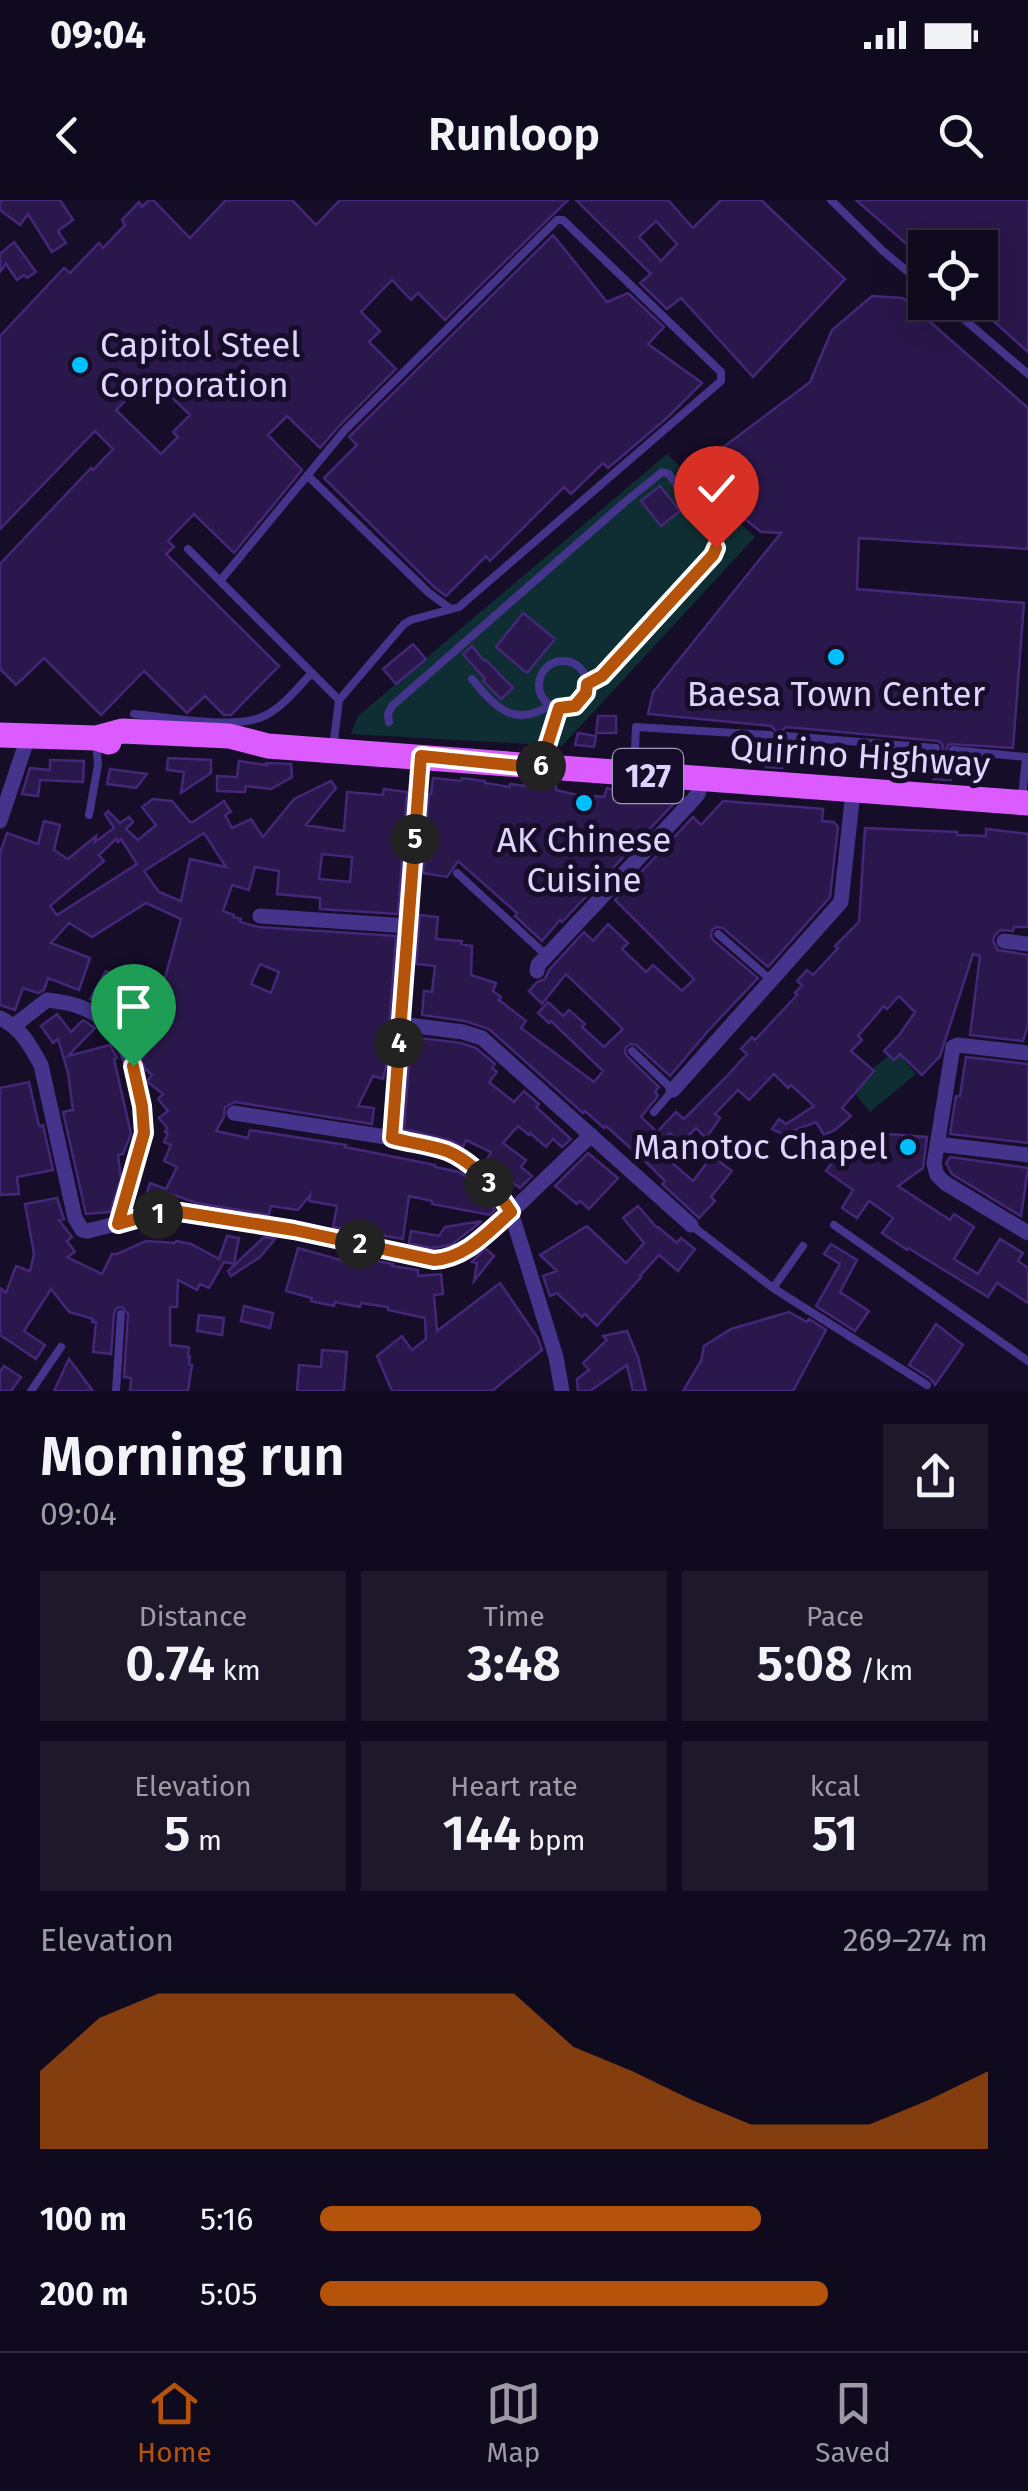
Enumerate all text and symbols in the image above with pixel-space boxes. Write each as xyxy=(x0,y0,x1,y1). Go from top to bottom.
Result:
text: 09:04 xyxy=(50,12,146,58)
icon: back xyxy=(40,108,95,163)
text: Runloop xyxy=(428,108,600,162)
icon: search xyxy=(933,108,988,163)
map controls xyxy=(908,230,998,320)
button: locate xyxy=(908,230,998,320)
place label: Capitol Steel Corporation xyxy=(100,324,301,406)
marker: Capitol Steel Corporation xyxy=(69,354,91,376)
pin xyxy=(674,446,759,549)
icon: check xyxy=(689,461,744,516)
marker: Baesa Town Center xyxy=(825,646,847,668)
place label: Baesa Town Center xyxy=(687,673,986,715)
street label: Quirino Highway xyxy=(728,726,992,786)
pin: 6 xyxy=(516,741,566,791)
text: 6 xyxy=(533,749,549,782)
road number: 127 xyxy=(613,749,683,803)
marker: AK Chinese Cuisine xyxy=(573,792,595,814)
pin: 5 xyxy=(390,814,440,864)
place label: AK Chinese Cuisine xyxy=(497,819,671,901)
text: 5 xyxy=(407,822,423,855)
pin xyxy=(91,964,176,1067)
icon: arrive xyxy=(106,979,161,1034)
pin: 4 xyxy=(374,1018,424,1068)
text: 4 xyxy=(391,1026,407,1059)
place label: Manotoc Chapel xyxy=(633,1126,888,1168)
marker: Manotoc Chapel xyxy=(897,1136,919,1158)
pin: 3 xyxy=(464,1158,514,1208)
text: 3 xyxy=(482,1166,496,1199)
pin: 1 xyxy=(133,1189,183,1239)
text: 1 xyxy=(152,1197,165,1230)
pin: 2 xyxy=(335,1219,385,1269)
text: 2 xyxy=(353,1227,367,1260)
text: Morning run xyxy=(40,1424,345,1490)
button: share xyxy=(883,1424,988,1529)
text: 09:04 xyxy=(40,1495,117,1533)
text: Distance xyxy=(139,1600,247,1633)
text: Time xyxy=(483,1600,545,1633)
text: Pace xyxy=(806,1600,864,1633)
text: 0.74 xyxy=(125,1633,215,1693)
text: 3:48 xyxy=(467,1633,561,1693)
text: 5:08 xyxy=(757,1633,853,1693)
text: km xyxy=(215,1654,261,1687)
text: /km xyxy=(853,1654,913,1687)
text: Elevation xyxy=(134,1770,252,1803)
text: Heart rate xyxy=(450,1770,578,1803)
text: kcal xyxy=(810,1770,860,1803)
text: 5 xyxy=(164,1803,190,1863)
text: 144 xyxy=(442,1803,521,1863)
text: 51 xyxy=(812,1803,858,1863)
text: m xyxy=(190,1824,222,1857)
text: bpm xyxy=(521,1824,586,1857)
text: Elevation xyxy=(40,1921,174,1959)
text: 269–274 m xyxy=(843,1921,988,1959)
text: 100 m xyxy=(40,2200,127,2238)
text: 5:16 xyxy=(200,2200,253,2238)
text: 200 m xyxy=(40,2275,129,2313)
text: 5:05 xyxy=(200,2275,258,2313)
tab: Home xyxy=(137,2376,212,2469)
tab: Map xyxy=(486,2376,541,2469)
tab: Saved xyxy=(815,2376,891,2469)

